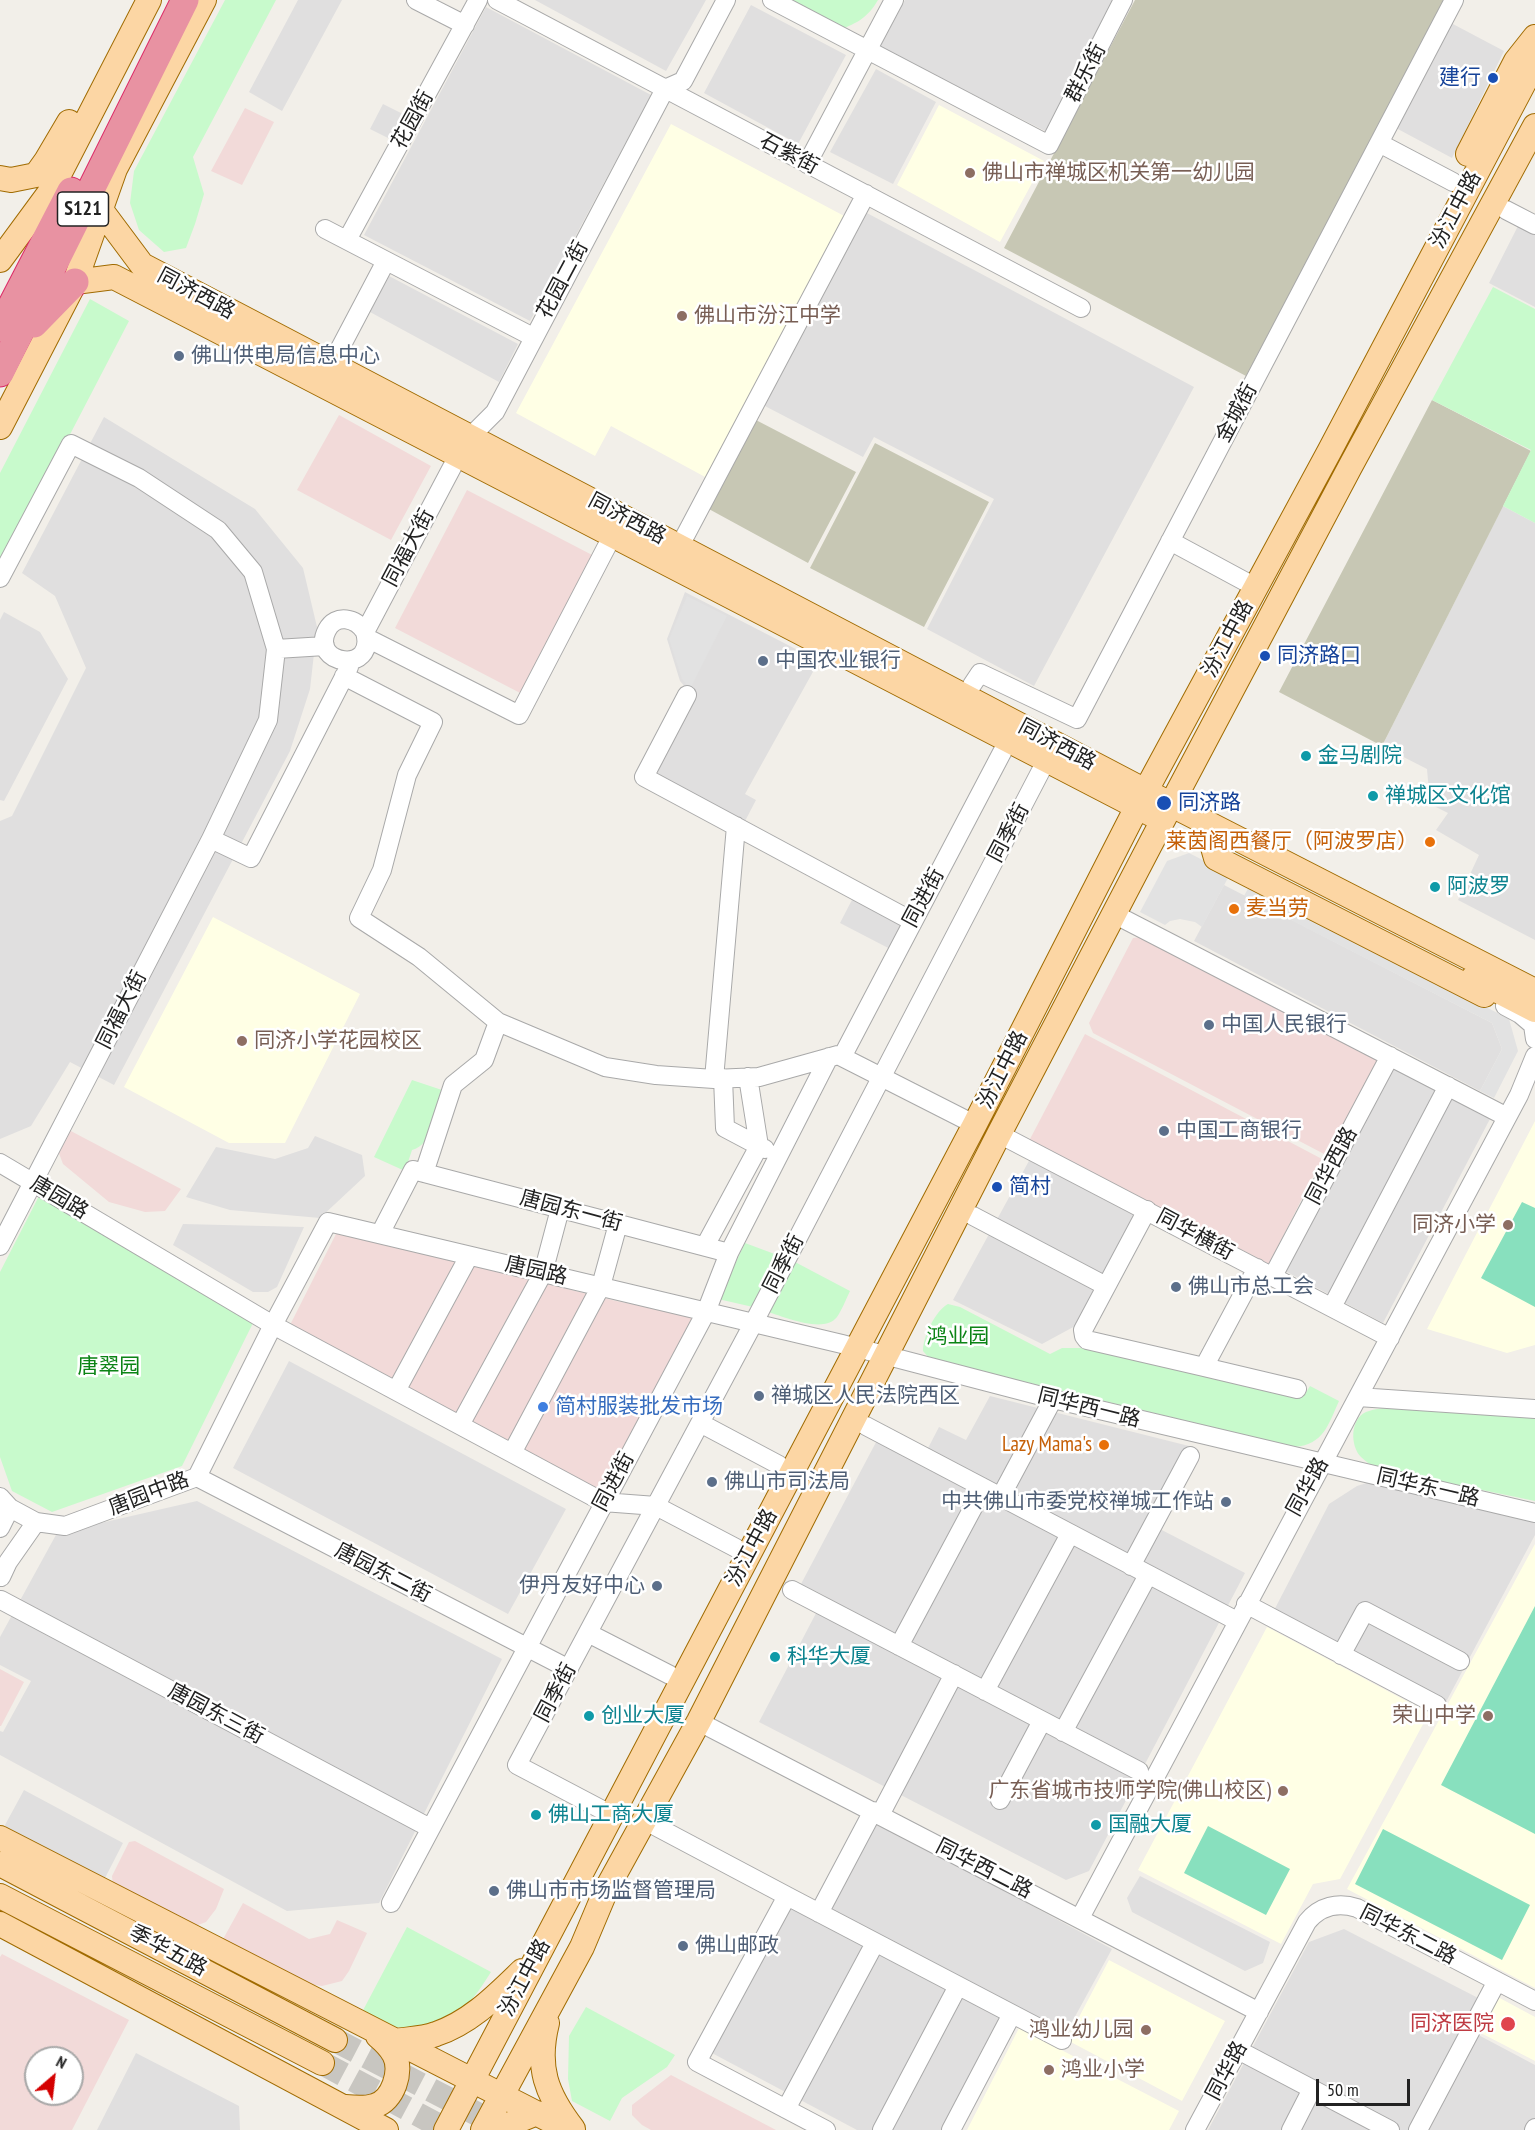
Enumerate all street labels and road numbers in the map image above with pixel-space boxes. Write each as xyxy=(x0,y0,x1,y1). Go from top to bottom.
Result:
street label: 群乐街 xyxy=(1060,39,1112,107)
street label: 花园街 xyxy=(387,86,439,154)
street label: 石紫街 xyxy=(755,128,823,180)
street label: 汾江中路 xyxy=(1425,167,1487,253)
road number: S121 xyxy=(58,192,109,226)
street label: 花园二街 xyxy=(532,237,594,323)
street label: 同济西路 xyxy=(153,263,239,325)
street label: 金城街 xyxy=(1211,379,1263,447)
street label: 同济西路 xyxy=(584,488,670,550)
street label: 同福大街 xyxy=(378,505,440,591)
street label: 汾江中路 xyxy=(1197,596,1259,682)
street label: 同济西路 xyxy=(1014,714,1100,776)
street label: 同季街 xyxy=(983,799,1035,867)
street label: 同进街 xyxy=(898,864,950,932)
street label: 同福大街 xyxy=(92,967,152,1053)
street label: 汾江中路 xyxy=(973,1027,1033,1113)
street label: 同华西路 xyxy=(1301,1123,1363,1209)
street label: 唐园路 xyxy=(26,1171,92,1225)
street label: 唐园东一街 xyxy=(517,1185,625,1237)
street label: 同华横街 xyxy=(1152,1204,1238,1266)
street label: 同季街 xyxy=(758,1230,810,1298)
street label: 唐园路 xyxy=(502,1252,570,1290)
street label: 同华西一路 xyxy=(1035,1383,1143,1433)
street label: 同进街 xyxy=(588,1448,640,1516)
street label: 同华路 xyxy=(1282,1453,1334,1521)
street label: 同华东一路 xyxy=(1374,1464,1482,1512)
street label: 唐园中路 xyxy=(105,1467,193,1521)
street label: 汾江中路 xyxy=(721,1505,783,1591)
street label: 唐园东二街 xyxy=(331,1538,435,1608)
street label: 同季街 xyxy=(530,1659,582,1727)
street label: 唐园东三街 xyxy=(164,1678,268,1750)
street label: 同华西二路 xyxy=(932,1834,1036,1904)
street label: 同华东二路 xyxy=(1356,1900,1460,1970)
street label: 季华五路 xyxy=(125,1920,211,1982)
street label: 汾江中路 xyxy=(494,1935,556,2021)
street label: 同华路 xyxy=(1201,2037,1253,2105)

